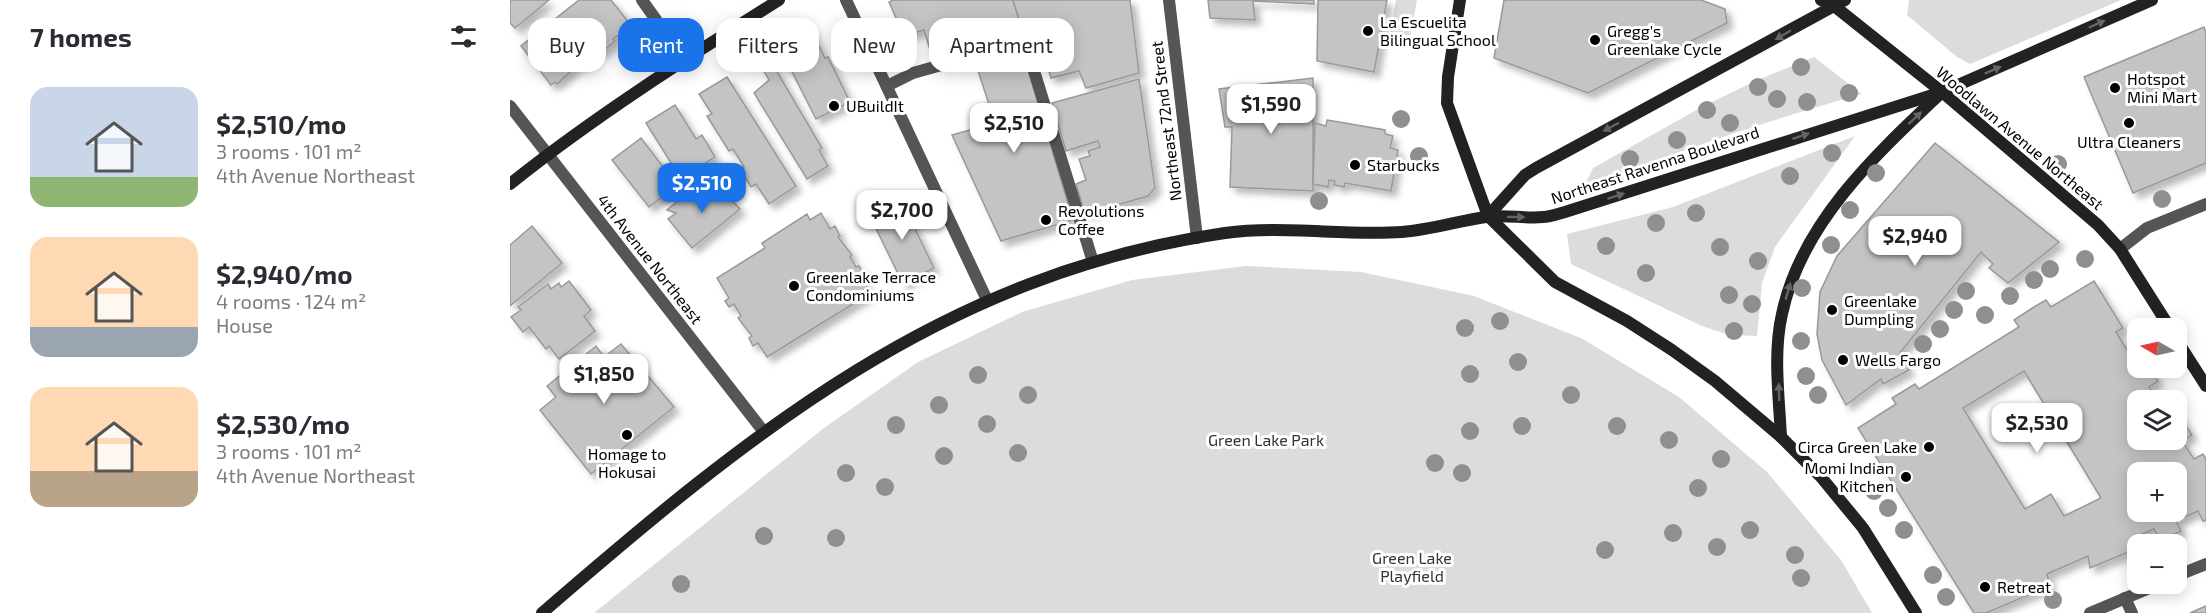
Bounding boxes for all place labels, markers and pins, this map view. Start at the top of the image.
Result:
place label: La Escuelita Bilingual School [1380,12,1496,49]
place label: Gregg's Greenlake Cycle [1607,21,1722,58]
marker: La Escuelita Bilingual School [1361,24,1375,38]
marker: Gregg's Greenlake Cycle [1588,33,1602,47]
place label: Hotspot Mini Mart [2127,69,2197,106]
marker: Hotspot Mini Mart [2108,81,2122,95]
pin: $1,590 [1222,84,1320,135]
place label: UBuildIt [846,96,904,115]
marker: UBuildIt [827,99,841,113]
pin: $2,510 [965,103,1063,154]
marker: Ultra Cleaners [2122,116,2136,130]
place label: Ultra Cleaners [2077,132,2181,151]
place label: Starbucks [1367,155,1440,174]
marker: Starbucks [1348,158,1362,172]
pin: $2,510 [653,163,751,214]
pin: $2,700 [853,190,951,241]
place label: Revolutions Coffee [1058,201,1144,238]
marker: Revolutions Coffee [1039,213,1053,227]
pin: $2,940 [1866,216,1964,267]
place label: Greenlake Terrace Condominiums [806,267,936,304]
marker: Greenlake Terrace Condominiums [787,279,801,293]
place label: Greenlake Dumpling [1844,291,1917,328]
marker: Greenlake Dumpling [1825,303,1839,317]
place label: Wells Fargo [1855,350,1941,369]
marker: Wells Fargo [1836,353,1850,367]
pin: $1,850 [555,354,653,405]
pin: $2,530 [1988,403,2086,454]
marker: Homage to Hokusai [620,428,634,442]
place label: Circa Green Lake [1798,437,1917,456]
marker: Circa Green Lake [1922,440,1936,454]
place label: Homage to Hokusai [588,444,666,481]
place label: Momi Indian Kitchen [1805,458,1894,495]
marker: Momi Indian Kitchen [1899,470,1913,484]
place label: Retreat [1997,577,2051,596]
marker: Retreat [1978,580,1992,594]

